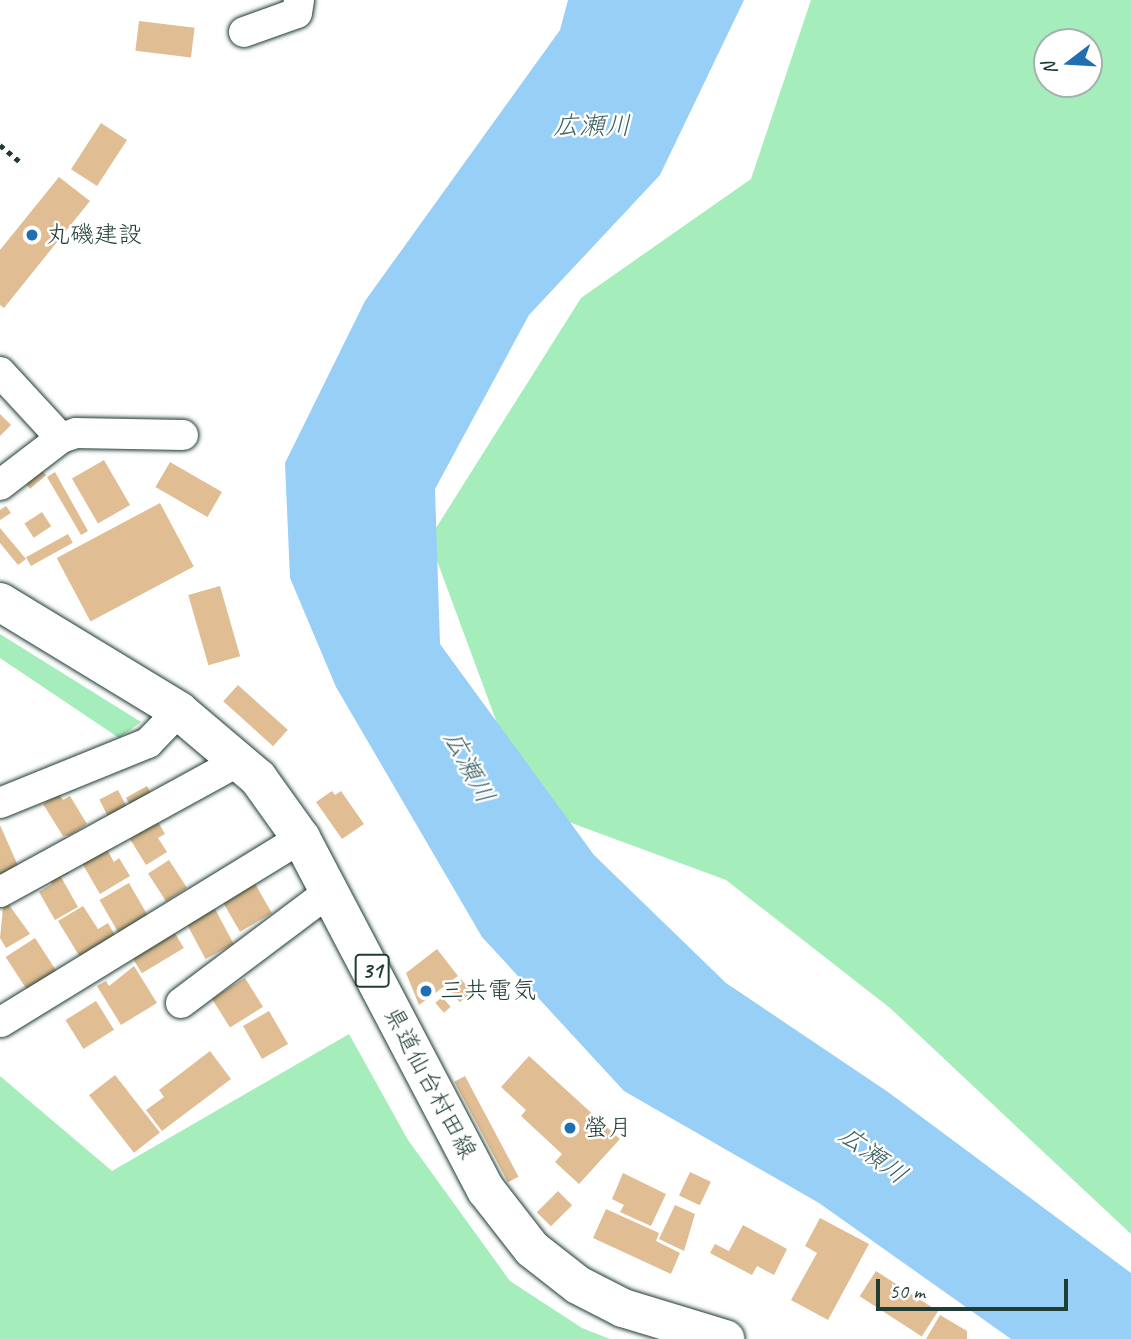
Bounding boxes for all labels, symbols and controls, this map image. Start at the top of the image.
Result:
north arrow [1033,28,1103,98]
text: N [1037,59,1063,78]
water label: 広瀬川 [553,110,631,142]
place label: 丸磯建設 [46,221,142,249]
marker: 丸磯建設 [24,227,40,243]
water label: 広瀬川 [437,725,501,809]
road number: 31 [354,952,390,990]
place label: 三共電気 [440,977,536,1005]
marker: 三共電気 [418,983,434,999]
street label: 県道仙台村田線 [378,1002,482,1164]
place label: 螢月 [584,1114,632,1142]
water label: 広瀬川 [832,1119,914,1191]
marker: 螢月 [562,1120,578,1136]
scale bar [879,1266,1072,1310]
text: 50 m [889,1278,925,1304]

